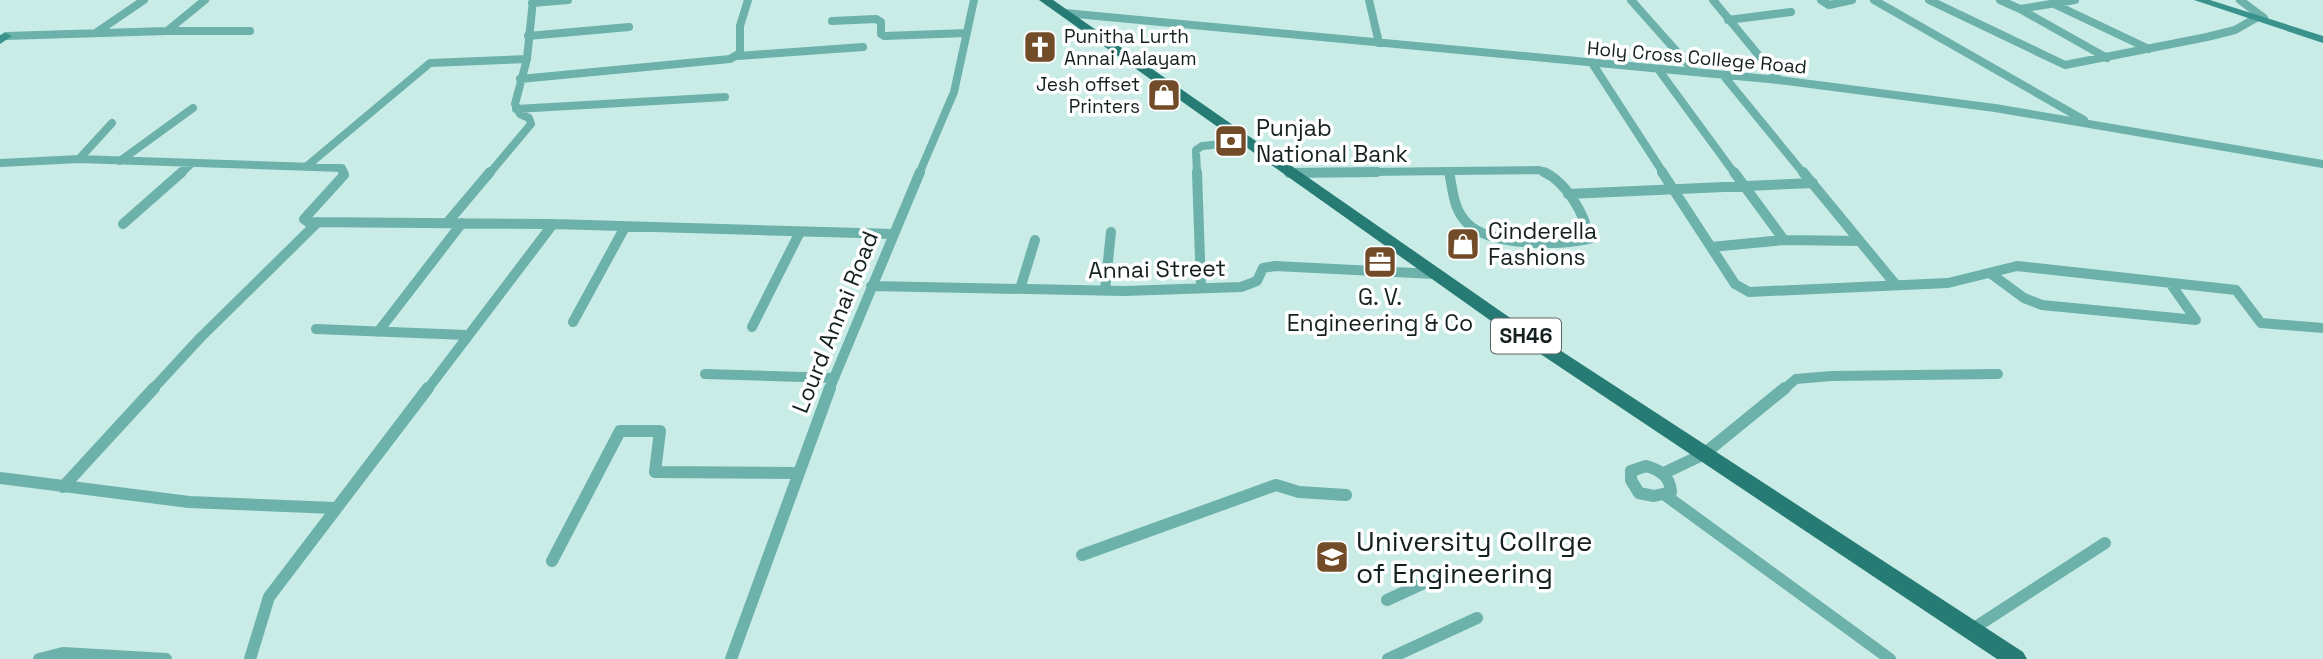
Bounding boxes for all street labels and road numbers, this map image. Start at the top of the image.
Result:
street label: Holy Cross College Road [1586,35,1808,80]
street label: Lourd Annai Road [785,227,885,417]
street label: Annai Street [1088,253,1226,285]
road number: SH46 [1491,318,1561,354]

